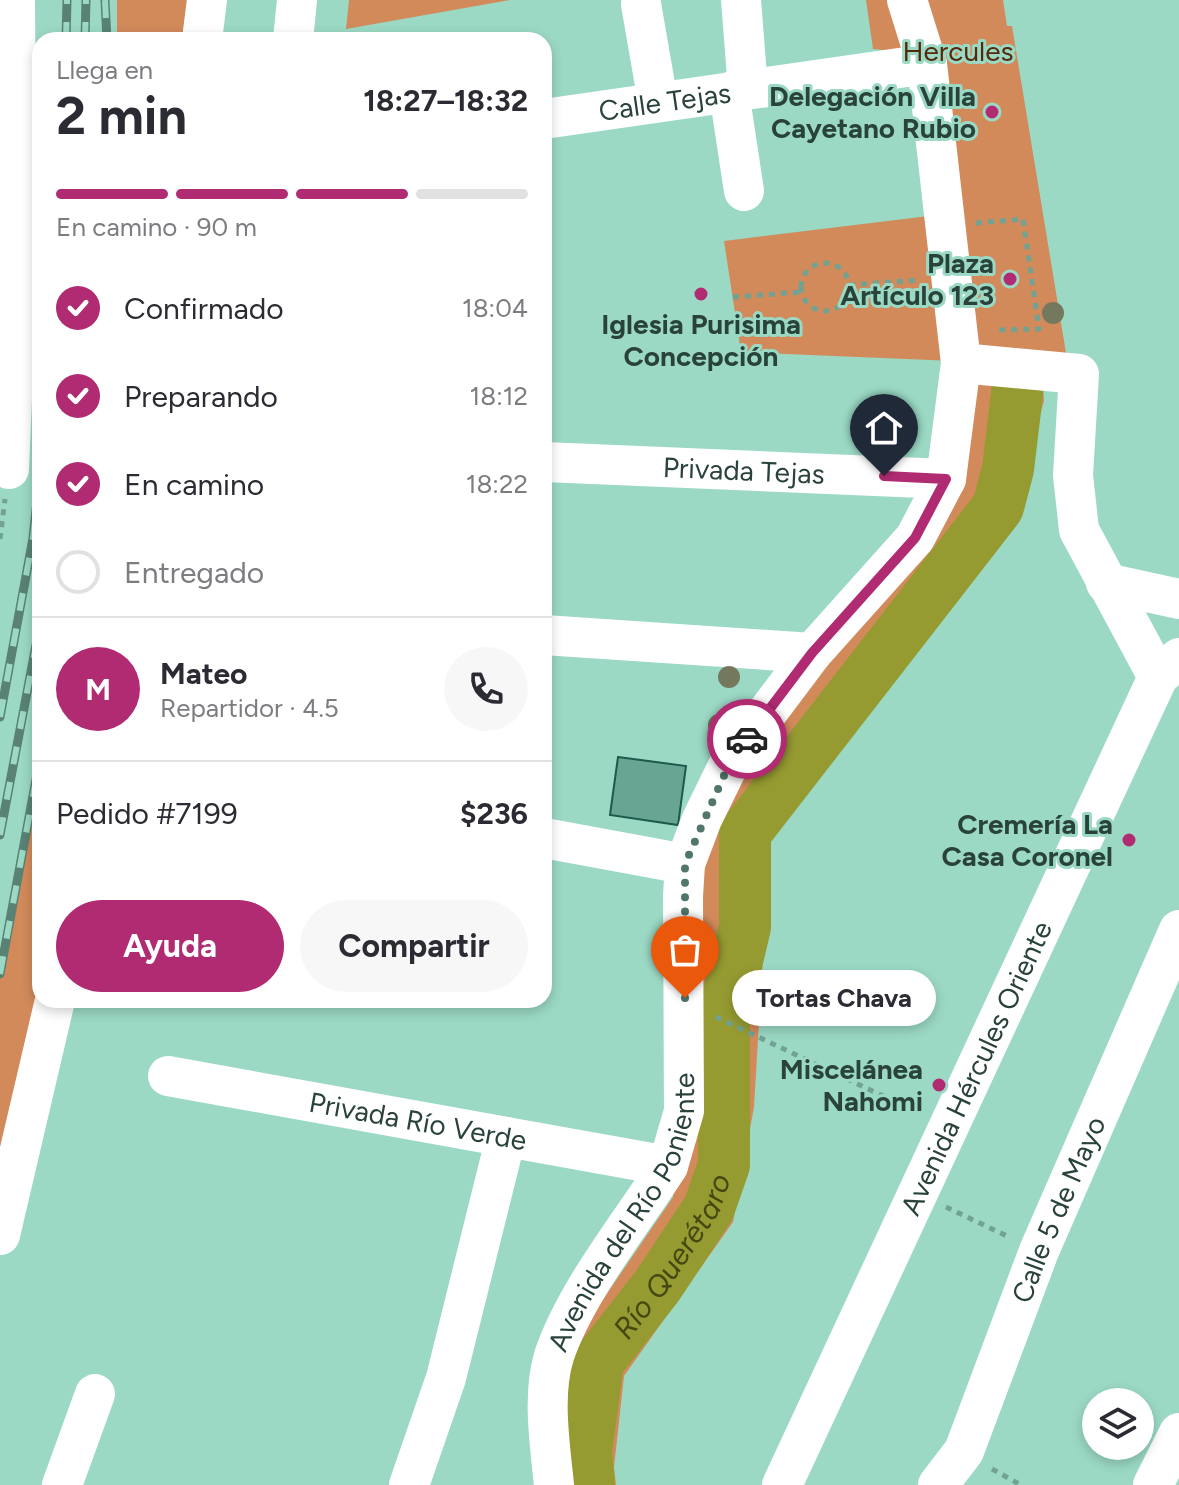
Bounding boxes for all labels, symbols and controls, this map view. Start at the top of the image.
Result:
park label: Hercules [902,34,1014,68]
text: Llega en [56,54,153,86]
street label: Calle Tejas [597,75,733,128]
place label: Delegación Villa Cayetano Rubio [769,79,976,145]
text: 18:27–18:32 [363,82,528,119]
text: 2 min [56,85,187,147]
marker: Delegación Villa Cayetano Rubio [983,103,1001,121]
text: En camino · 90 m [56,211,257,243]
place label: Plaza Artículo 123 [840,246,994,312]
marker: Plaza Artículo 123 [1001,270,1019,288]
marker: Iglesia Purisima Concepción [692,285,710,303]
icon: check [56,286,100,330]
text: Confirmado [124,290,284,327]
text: 18:04 [462,292,528,324]
place label: Iglesia Purisima Concepción [601,307,801,373]
icon: check [56,374,100,418]
text: Preparando [124,378,278,415]
text: 18:12 [469,380,528,412]
pin [850,394,918,476]
icon: home [862,406,906,450]
street label: Privada Tejas [662,450,826,491]
icon: check [56,462,100,506]
text: En camino [124,466,264,503]
text: 18:22 [466,468,528,500]
text: Entregado [124,554,264,591]
button: phone [444,647,528,731]
text: Mateo [160,655,248,692]
text: M [85,671,111,708]
text: Repartidor · 4.5 [160,692,339,724]
courier [707,699,787,779]
icon: car [725,717,769,761]
text: Pedido #7199 [56,795,238,832]
text: $236 [460,795,528,832]
place label: Cremería La Casa Coronel [941,807,1113,873]
marker: Cremería La Casa Coronel [1120,831,1138,849]
button: Ayuda [56,900,284,992]
button: Compartir [300,900,528,992]
pin [651,916,719,998]
street label: Avenida Hércules Oriente [893,916,1059,1220]
icon: bag [663,928,707,972]
callout: Tortas Chava [733,970,937,1026]
text: Tortas Chava [756,982,912,1014]
place label: Miscelánea Nahomi [780,1052,923,1118]
street label: Avenida del Río Poniente [540,1073,701,1356]
marker: Miscelánea Nahomi [930,1076,948,1094]
street label: Privada Río Verde [307,1085,529,1157]
street label: Calle 5 de Mayo [1004,1111,1113,1308]
water label: Río Querétaro [605,1168,738,1346]
map controls [1082,1388,1154,1460]
button: layers [1082,1388,1154,1460]

